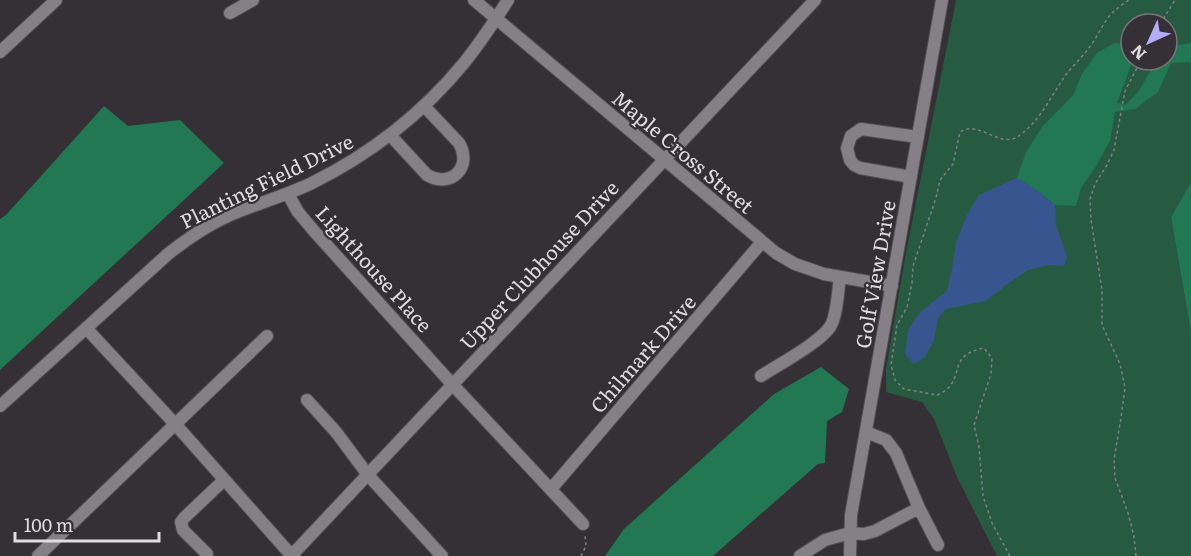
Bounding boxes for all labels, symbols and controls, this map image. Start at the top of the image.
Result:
north arrow [1119,12,1179,72]
text: N [1124,40,1151,67]
street label: Maple Cross Street [607,83,761,219]
street label: Planting Field Drive [174,125,358,235]
street label: Upper Clubhouse Drive [451,173,625,355]
street label: Lighthouse Place [310,198,440,338]
street label: Golf View Drive [846,198,902,350]
street label: Chilmark Drive [582,287,702,419]
scale bar [15,505,159,543]
text: 100 m [24,511,73,538]

